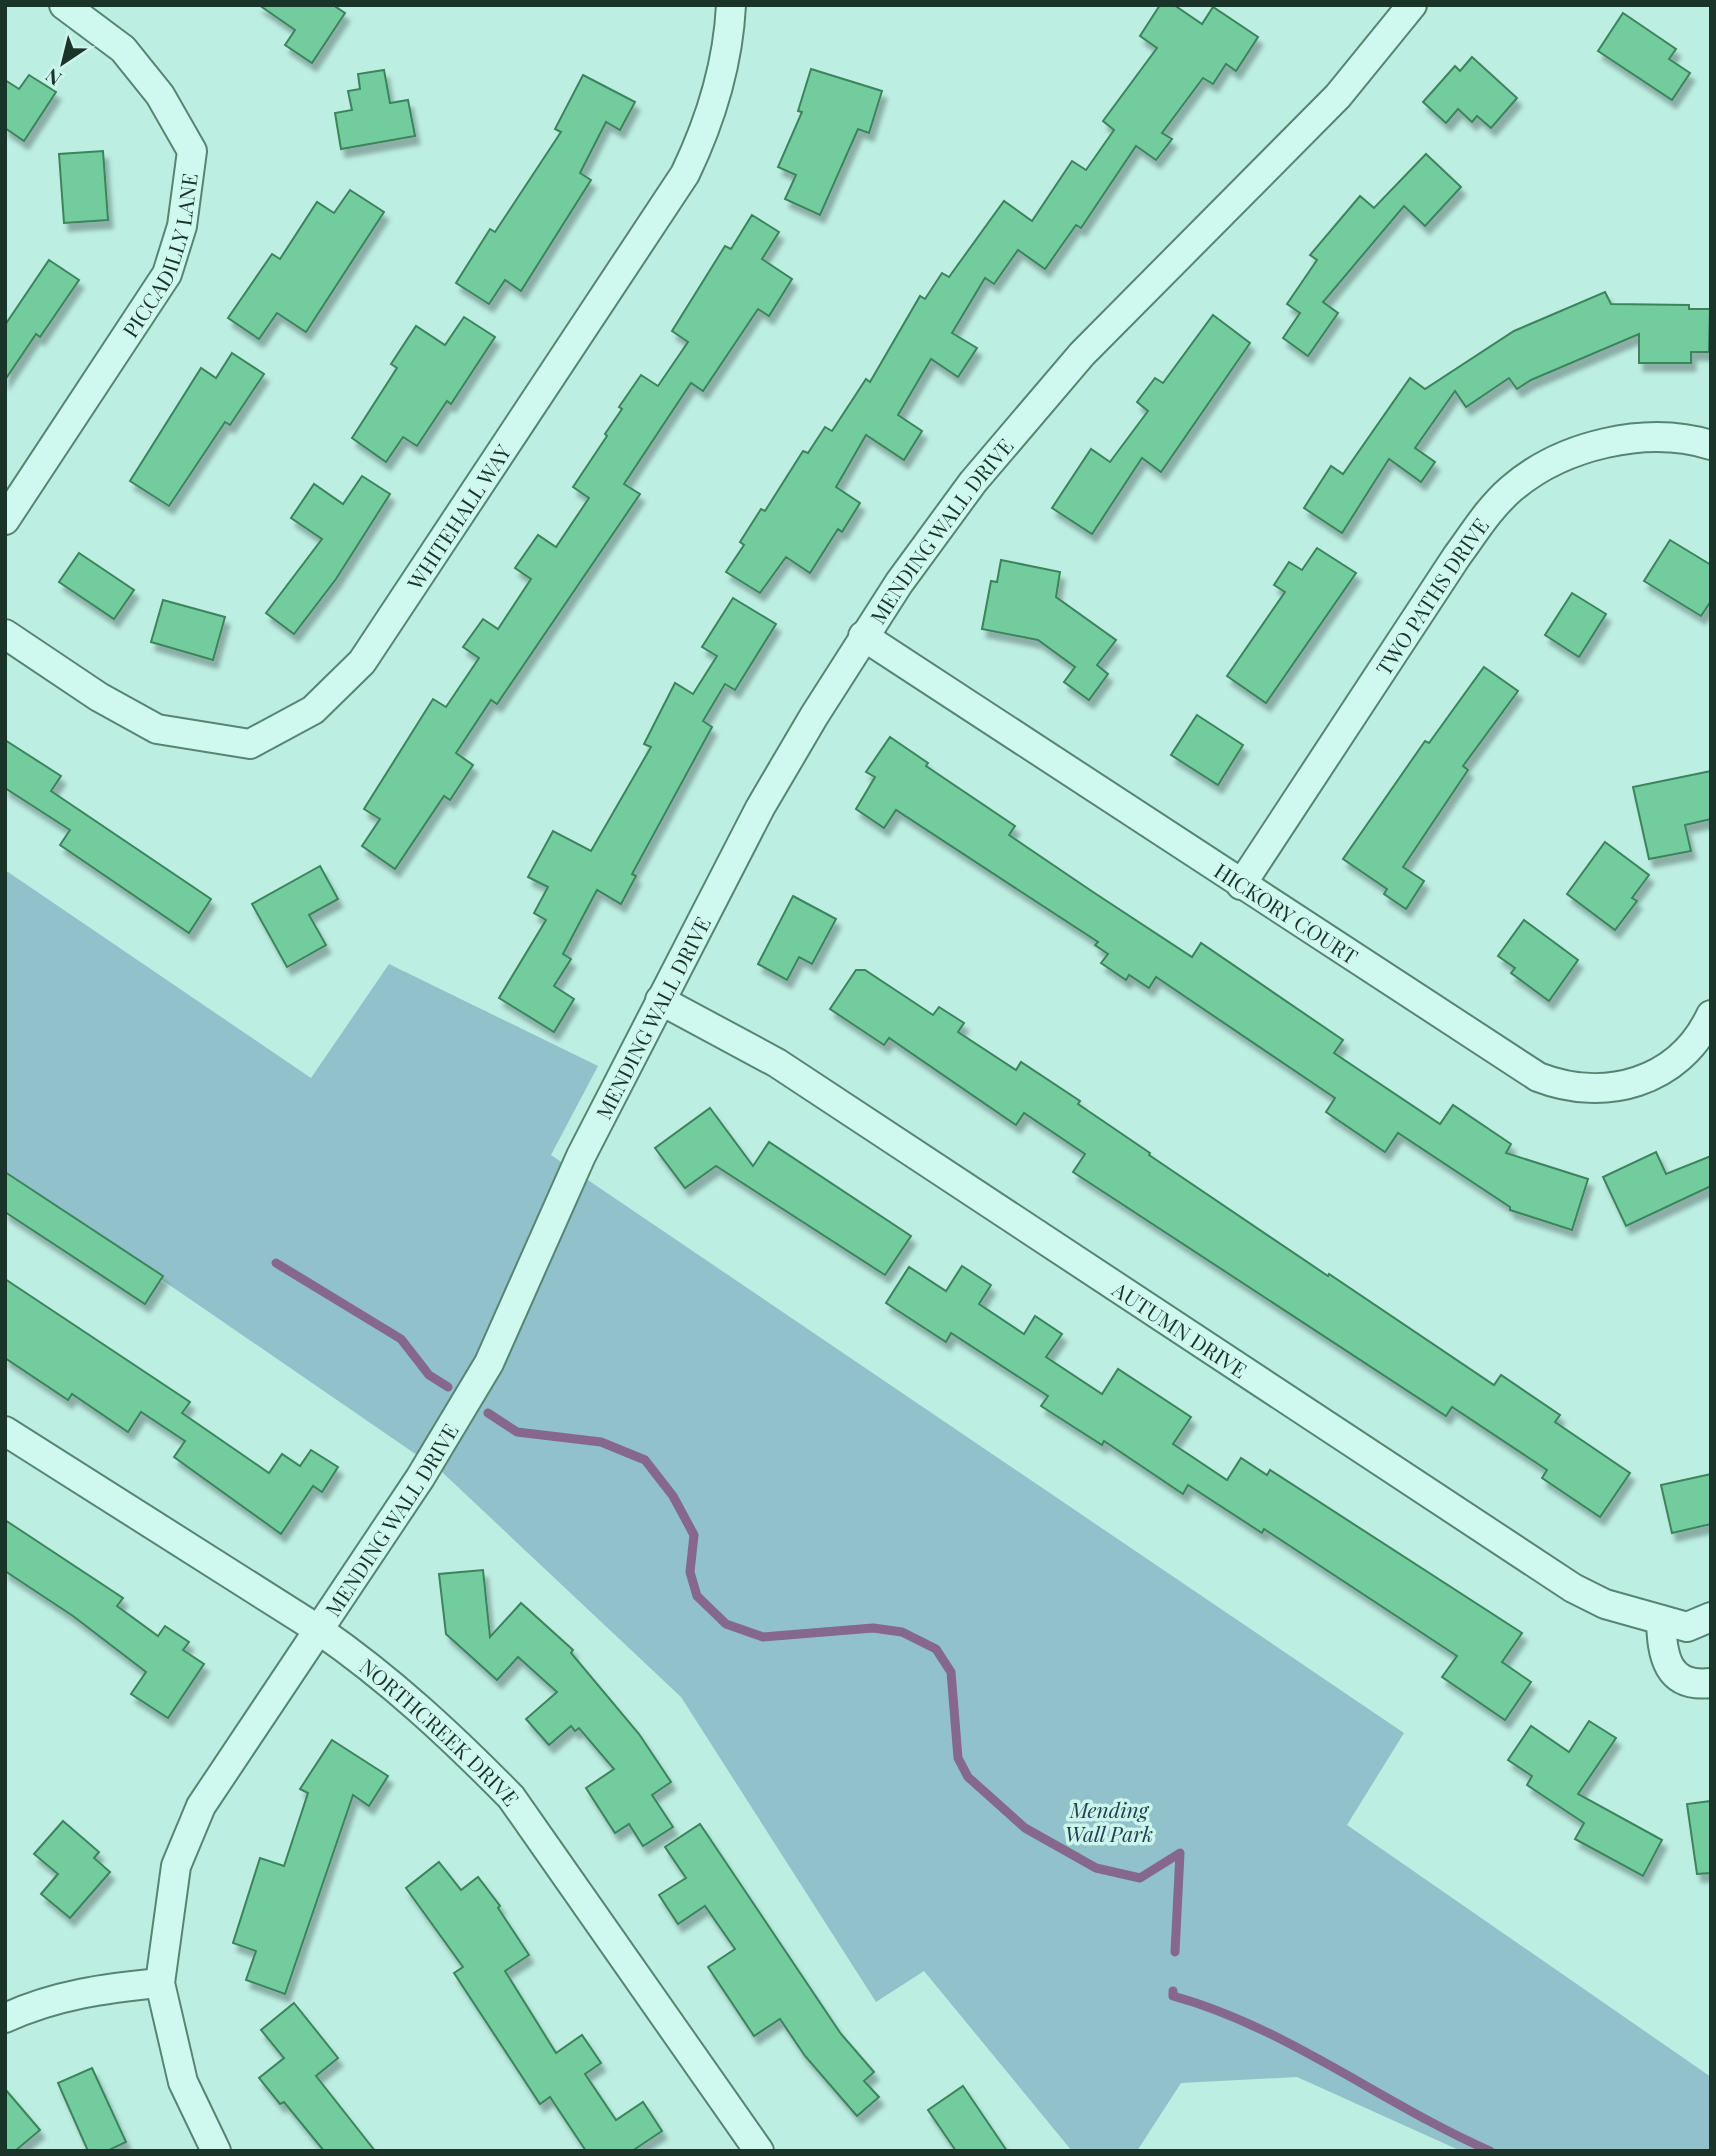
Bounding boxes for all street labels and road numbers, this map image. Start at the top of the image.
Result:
street label: PICCADILLY LANE [115,171,203,342]
street label: MENDING WALL DRIVE [863,432,1019,629]
street label: WHITEHALL WAY [399,438,517,595]
street label: TWO PATHS DRIVE [1369,512,1494,680]
street label: HICKORY COURT [1210,856,1364,970]
street label: MENDING WALL DRIVE [588,911,716,1124]
street label: AUTUMN DRIVE [1107,1274,1253,1383]
street label: MENDING WALL DRIVE [318,1418,464,1621]
street label: NORTHCREEK DRIVE [355,1651,526,1811]

